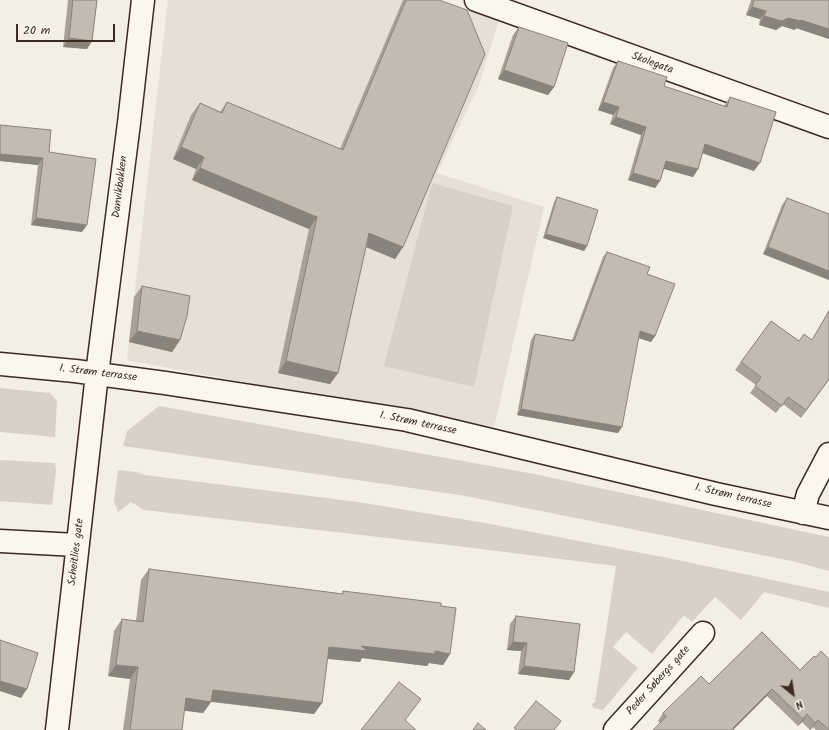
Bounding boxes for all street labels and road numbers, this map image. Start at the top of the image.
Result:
street label: Skolegata [629,50,675,78]
street label: Danvikbakken [111,155,131,219]
street label: 1. Strøm terrasse [58,363,138,385]
street label: 1. Strøm terrasse [378,409,458,439]
street label: 1. Strøm terrasse [693,482,773,512]
street label: Scheitlies gate [66,518,88,586]
street label: Peder Søbergs gate [624,644,694,718]

